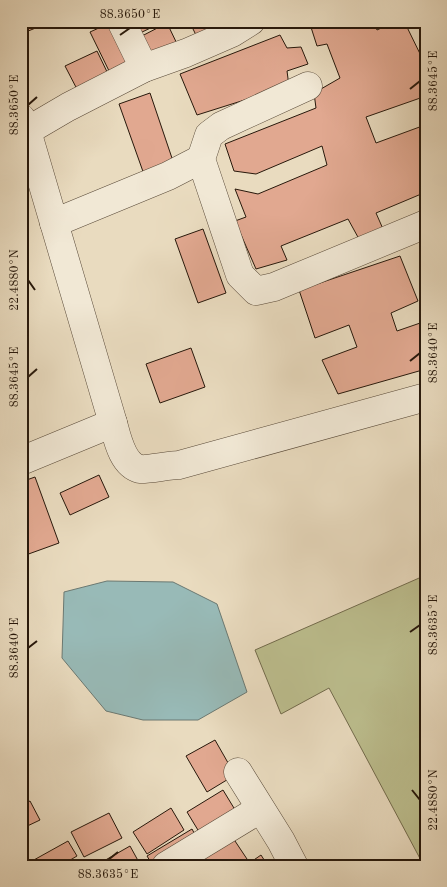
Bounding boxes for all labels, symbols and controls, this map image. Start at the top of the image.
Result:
text: 88.3650°E [100,8,160,21]
text: 88.3645°E [427,51,440,111]
text: 88.3650°E [8,75,21,135]
text: 22.4880°N [9,249,21,311]
text: 88.3640°E [428,323,440,383]
text: 88.3645°E [8,347,21,407]
text: 88.3635°E [427,595,440,655]
text: 88.3640°E [9,618,21,678]
text: 22.4880°N [428,769,440,831]
text: 88.3635°E [78,868,138,881]

